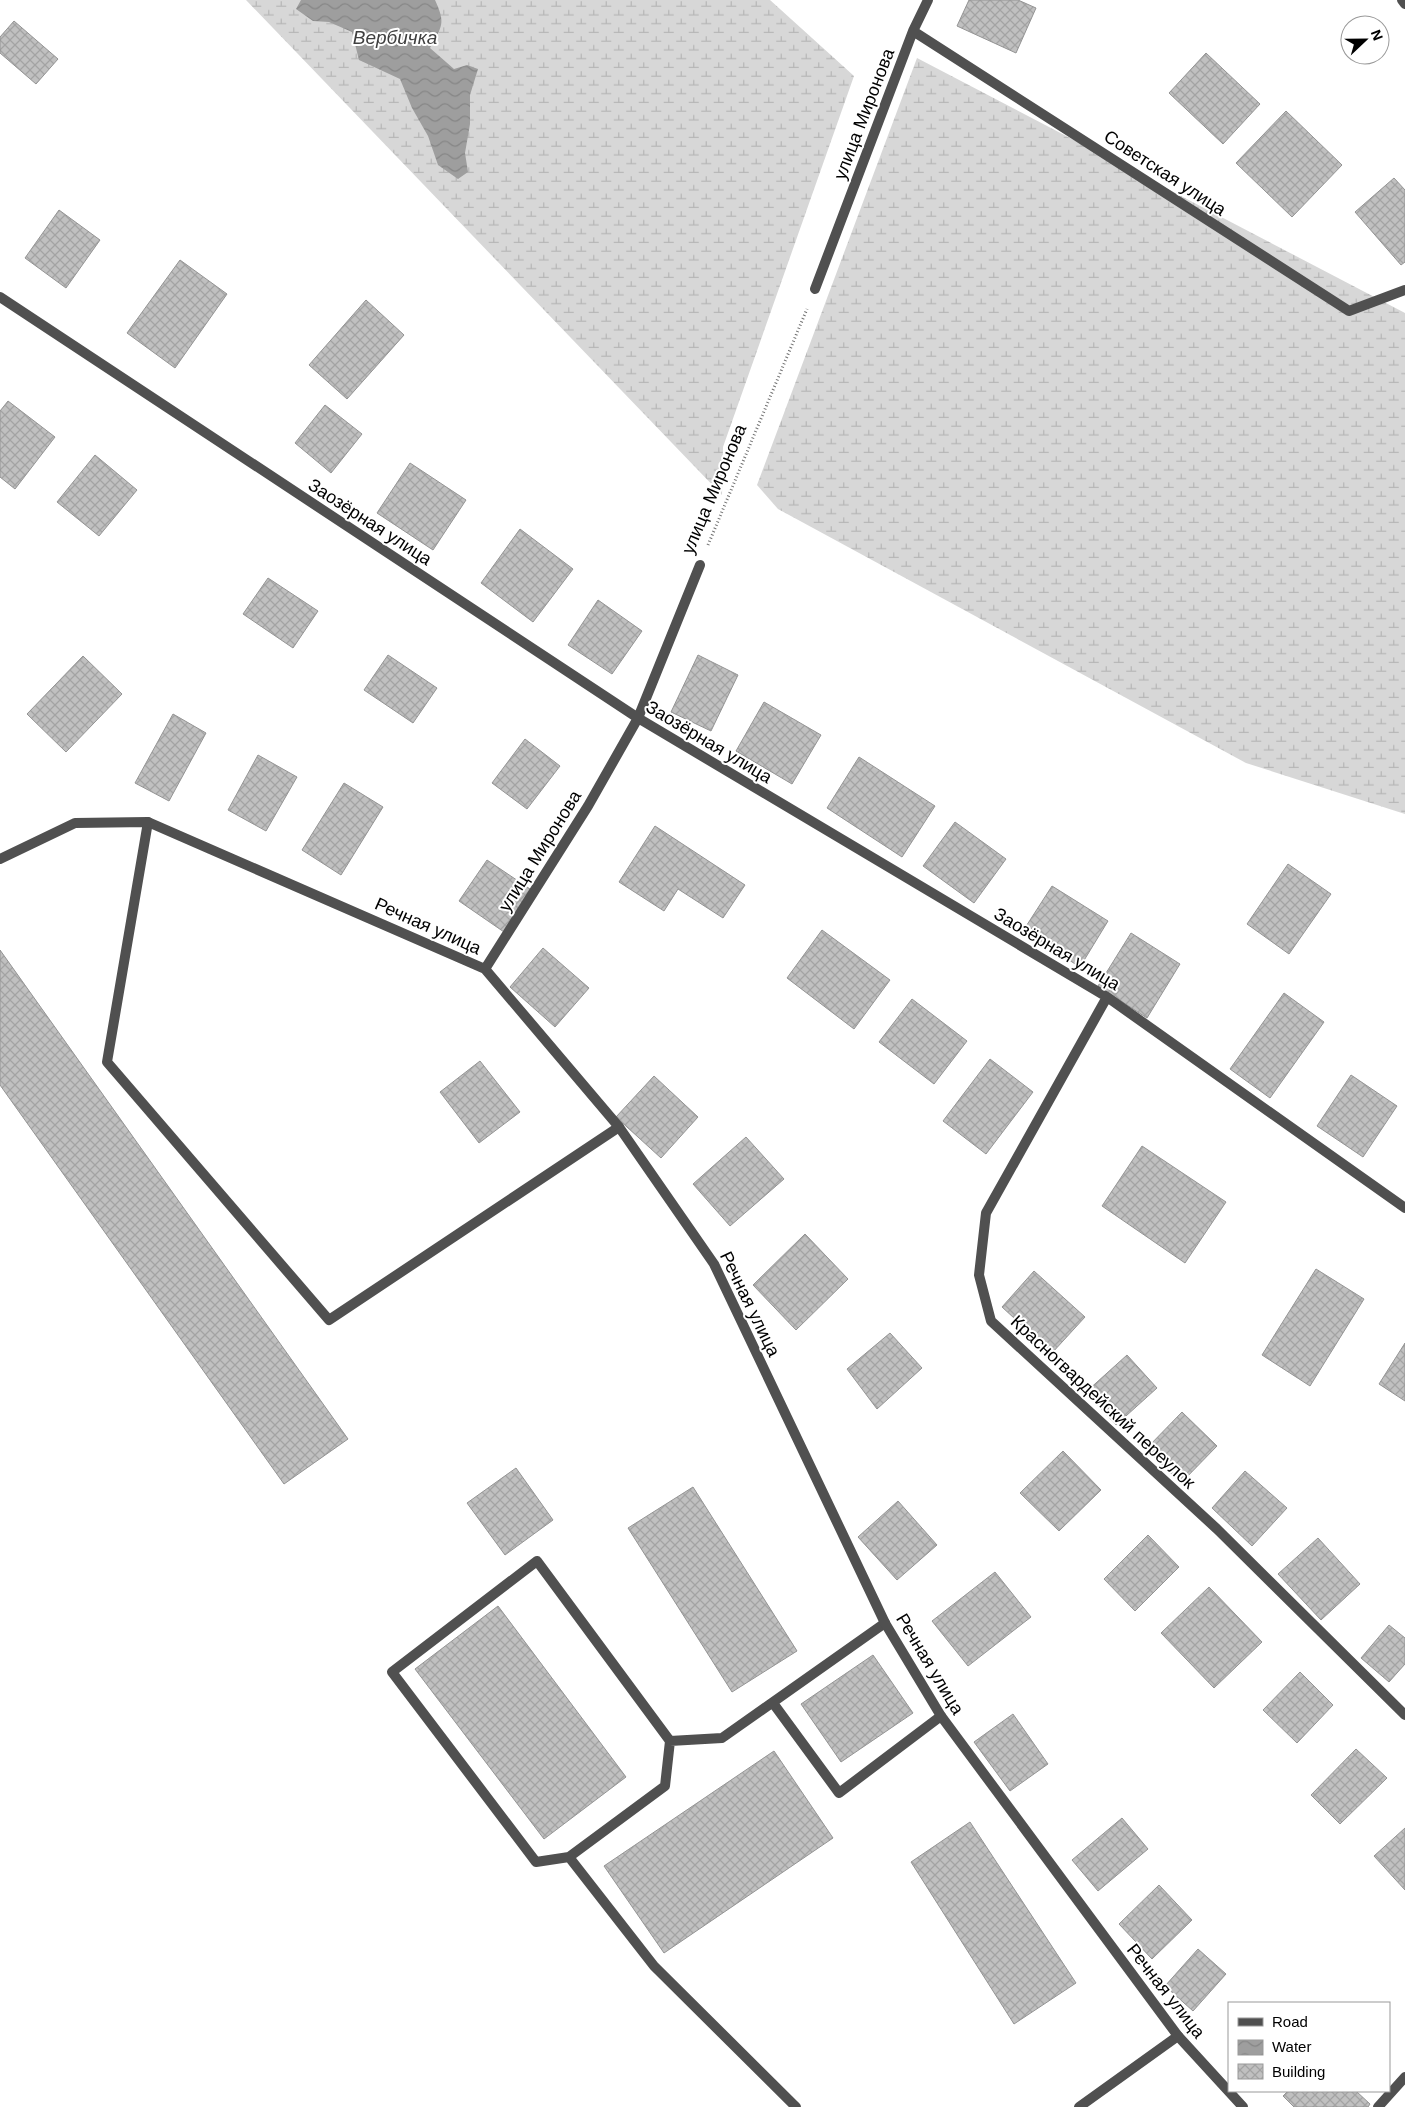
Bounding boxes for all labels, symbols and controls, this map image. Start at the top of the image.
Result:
north arrow [1340,15,1390,65]
water label: Вербичка [353,27,437,48]
text: N [1368,27,1386,43]
street label: улица Миронова [830,45,899,182]
street label: Советская улица [1100,126,1231,220]
street label: улица Миронова [678,420,751,557]
street label: Заозёрная улица [305,475,436,570]
street label: Заозёрная улица [642,697,776,788]
street label: улица Миронова [495,786,586,915]
street label: Речная улица [372,894,485,959]
street label: Заозёрная улица [990,904,1124,995]
street label: Речная улица [716,1248,784,1361]
street label: Красногвардейский переулок [1007,1311,1199,1493]
street label: Речная улица [892,1610,968,1719]
street label: Речная улица [1123,1940,1210,2043]
legend [1228,2002,1390,2092]
text: Road [1272,2013,1308,2030]
text: Water [1272,2038,1311,2055]
text: Building [1272,2063,1325,2080]

